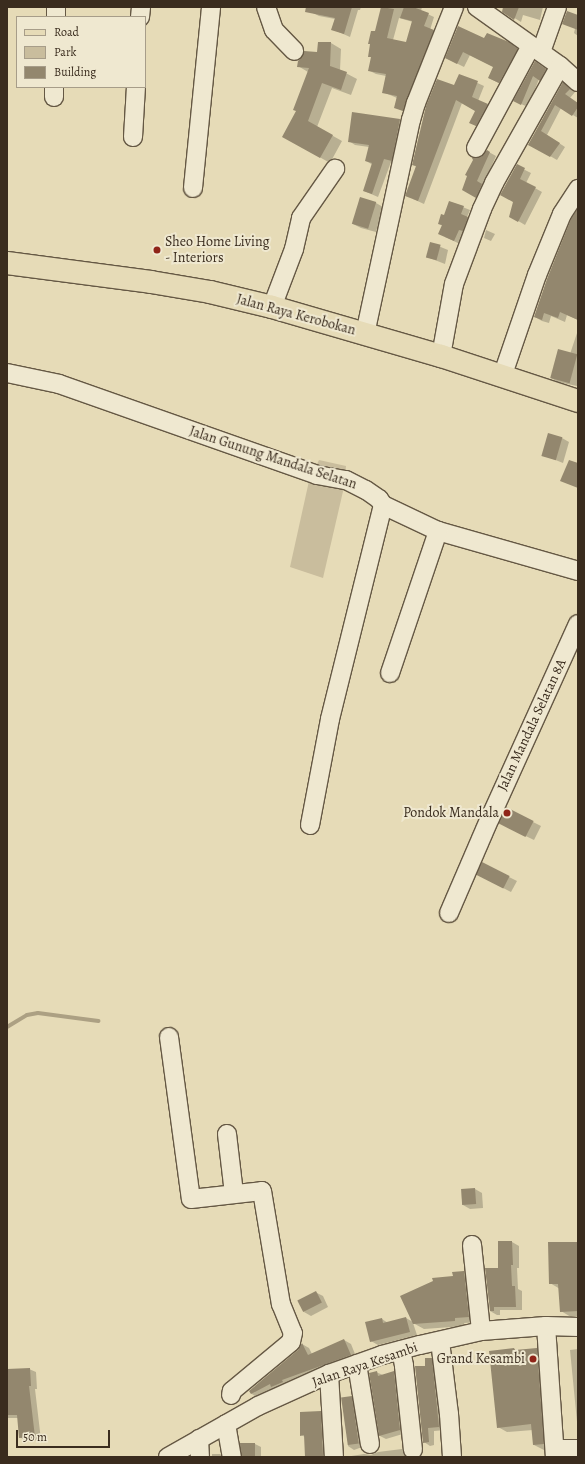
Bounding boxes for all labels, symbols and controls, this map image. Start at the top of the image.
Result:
legend [16,16,146,88]
text: Road [54,24,79,40]
text: Park [54,44,77,60]
text: Building [54,64,96,80]
place label: Sheo Home Living - Interiors [165,234,270,266]
marker: Sheo Home Living - Interiors [152,245,162,255]
street label: Jalan Raya Kerobokan [235,291,357,339]
street label: Jalan Gunung Mandala Selatan [187,423,359,493]
street label: Jalan Mandala Selatan 8A [494,656,570,794]
place label: Pondok Mandala [403,805,499,821]
marker: Pondok Mandala [502,808,512,818]
street label: Jalan Raya Kesambi [310,1339,420,1391]
place label: Grand Kesambi [437,1351,525,1367]
marker: Grand Kesambi [528,1354,538,1364]
scale bar [18,1422,112,1448]
text: 50 m [23,1429,47,1445]

